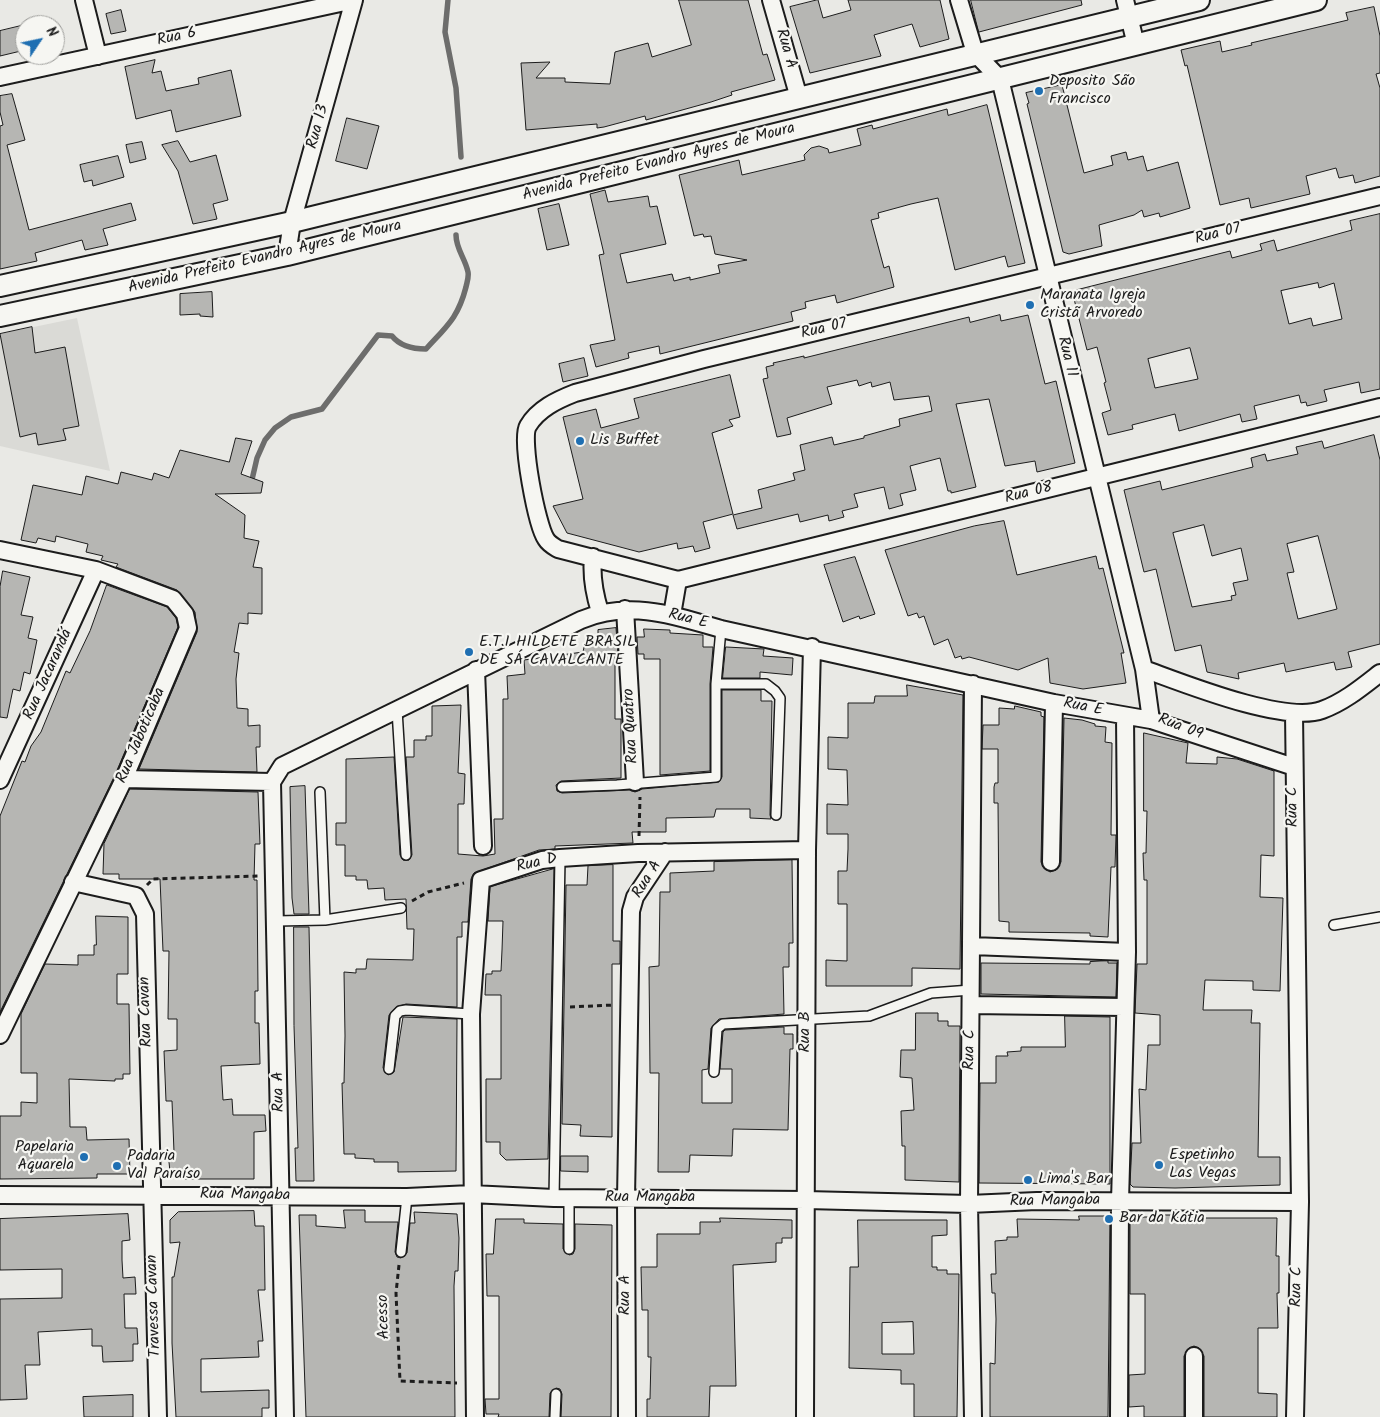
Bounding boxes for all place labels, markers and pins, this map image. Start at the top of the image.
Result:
place label: Deposito São Francisco [1049,72,1135,110]
marker: Deposito São Francisco [1033,85,1045,97]
place label: Maranata Igreja Cristã Arvoredo [1040,286,1146,324]
marker: Maranata Igreja Cristã Arvoredo [1024,299,1036,311]
place label: Lis Buffet [590,431,659,451]
marker: Lis Buffet [574,435,586,447]
place label: E.T.I HILDETE BRASIL DE SÁ CAVALCANTE [479,633,636,671]
marker: E.T.I HILDETE BRASIL DE SÁ CAVALCANTE [463,646,475,658]
place label: Papelaria Aquarela [15,1138,74,1176]
place label: Espetinho Las Vegas [1169,1146,1236,1184]
place label: Padaria Val Paraíso [127,1147,200,1185]
marker: Papelaria Aquarela [78,1151,90,1163]
marker: Espetinho Las Vegas [1153,1159,1165,1171]
marker: Padaria Val Paraíso [111,1160,123,1172]
place label: Lima's Bar [1038,1170,1109,1190]
marker: Lima's Bar [1022,1174,1034,1186]
place label: Bar da Kátia [1119,1209,1205,1229]
marker: Bar da Kátia [1103,1213,1115,1225]

